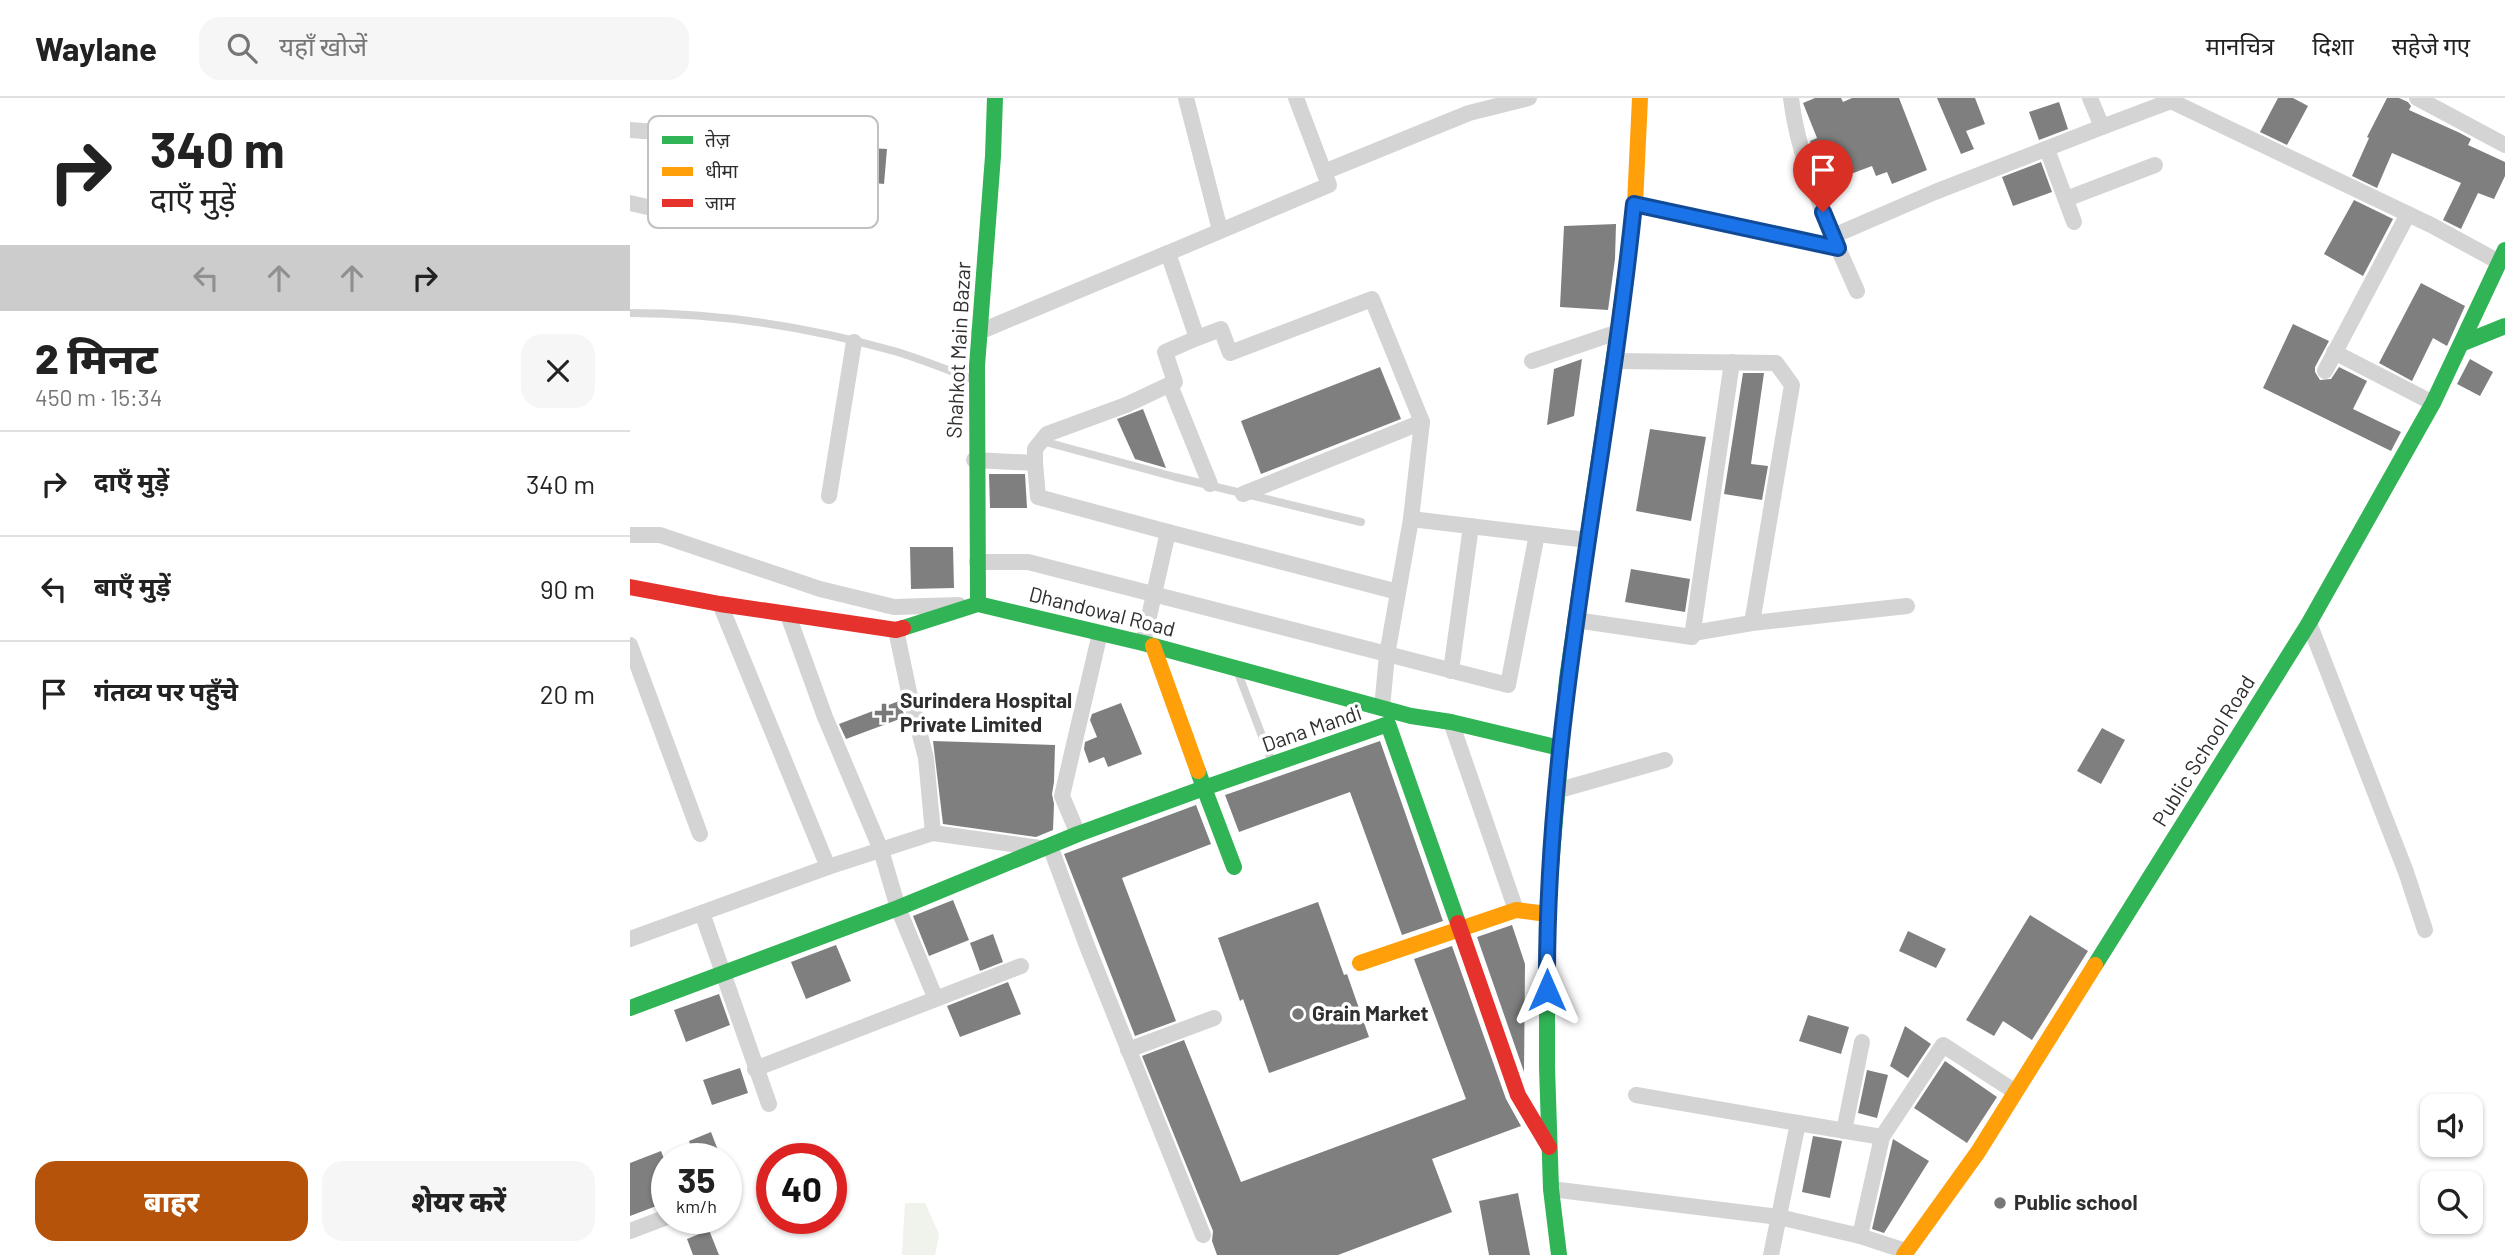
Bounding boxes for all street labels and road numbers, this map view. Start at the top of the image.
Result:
street label: Shahkot Main Bazar [940,261,975,439]
street label: Dhandowal Road [1027,580,1178,641]
street label: Public School Road [2146,670,2259,830]
street label: Dana Mandi [1258,699,1365,756]

